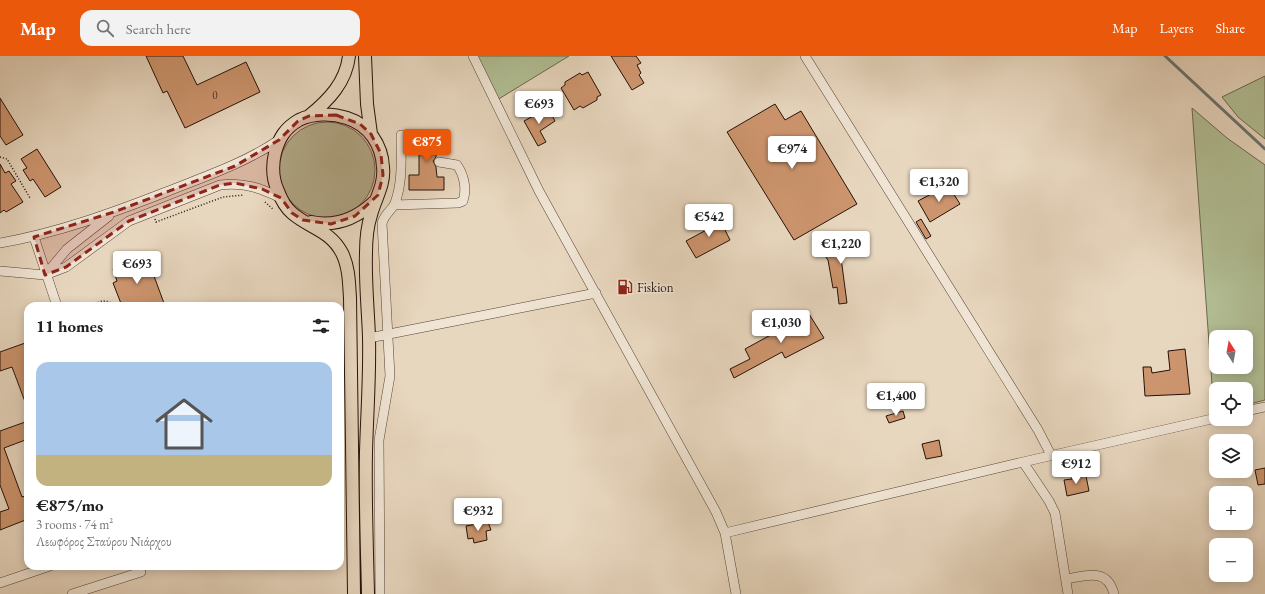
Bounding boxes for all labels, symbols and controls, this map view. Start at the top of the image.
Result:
search box [80,10,360,46]
text: Map [20,16,56,41]
icon: search [94,17,116,39]
text: Search here [126,19,191,38]
text: Map [1112,19,1137,37]
text: Layers [1159,19,1194,37]
text: Share [1216,19,1245,37]
house number: 0 [212,88,218,102]
pin: €693 [515,91,563,125]
text: €693 [524,95,554,112]
pin: €875 [403,129,451,163]
text: €875 [412,133,442,150]
pin: €974 [768,136,816,170]
text: €974 [777,140,807,157]
pin: €1,320 [906,169,972,203]
text: €1,320 [919,173,959,190]
pin: €542 [685,204,733,238]
text: €542 [694,208,724,225]
pin: €1,220 [808,231,874,265]
text: €1,220 [821,235,861,252]
pin: €693 [113,251,161,285]
text: €693 [122,255,152,272]
fuel station icon: Fiskion [616,278,634,296]
place label: Fiskion [637,279,674,296]
pin: €1,030 [748,310,814,344]
text: €1,030 [761,314,801,331]
text: 11 homes [36,315,103,337]
icon: filters [310,315,332,337]
north arrow [1209,330,1253,374]
map controls [1209,330,1253,582]
button: locate [1209,382,1253,426]
pin: €1,400 [863,383,929,417]
text: €1,400 [876,387,916,404]
icon: home [148,388,220,460]
button: layers [1209,434,1253,478]
pin: €912 [1052,451,1100,485]
text: €912 [1061,455,1091,472]
button: + [1209,486,1253,530]
text: €875/mo [36,494,104,516]
pin: €932 [454,498,502,532]
text: €932 [463,502,493,519]
text: 3 rooms · 74 m² [36,516,113,533]
text: Λεωφόρος Σταύρου Νιάρχου [36,533,172,550]
button: − [1209,538,1253,582]

